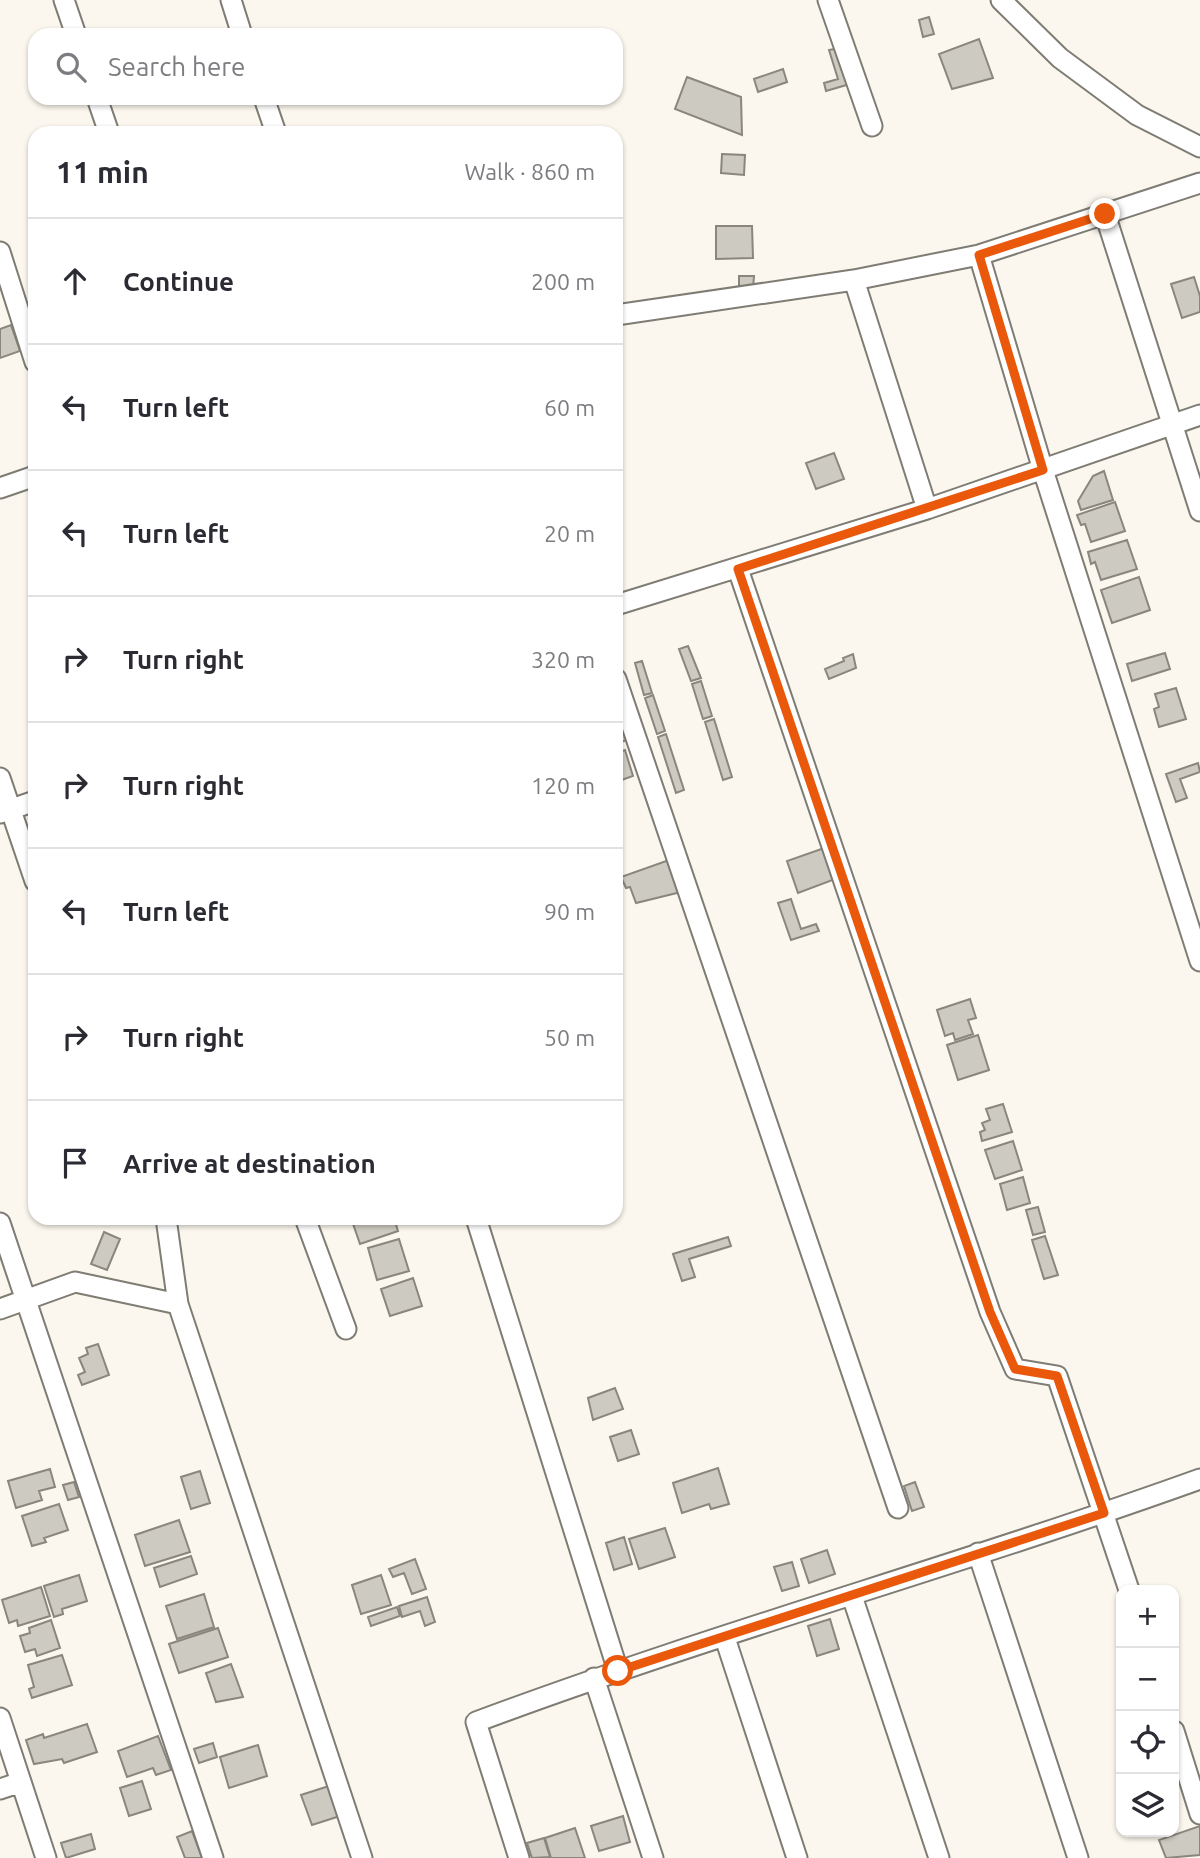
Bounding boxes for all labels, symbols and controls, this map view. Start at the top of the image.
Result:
search box [28,28,623,105]
icon: search [52,48,90,86]
text: Search here [108,52,245,81]
text: 11 min [56,155,149,189]
text: Walk · 860 m [464,159,595,184]
route end [1089,198,1120,229]
icon: ahead [56,262,94,300]
text: Continue [123,267,234,296]
text: 200 m [531,269,595,294]
icon: left [56,388,94,426]
text: Turn left [123,393,229,422]
text: 60 m [544,395,595,420]
icon: left [56,514,94,552]
text: Turn left [123,519,229,548]
text: 20 m [544,521,595,546]
icon: right [56,640,94,678]
text: Turn right [123,645,244,674]
text: 320 m [531,647,595,672]
icon: right [56,766,94,804]
text: Turn right [123,771,244,800]
text: 120 m [531,773,595,798]
icon: left [56,892,94,930]
text: Turn left [123,897,229,926]
text: 90 m [544,899,595,924]
icon: right [56,1018,94,1056]
text: Turn right [123,1023,244,1052]
text: 50 m [544,1025,595,1050]
icon: arrive [56,1144,94,1182]
text: Arrive at destination [123,1149,376,1178]
map controls [1116,1585,1179,1837]
button: + [1116,1585,1179,1648]
button: − [1116,1648,1179,1711]
route start [602,1655,633,1686]
button: locate [1116,1711,1179,1774]
button: layers [1116,1774,1179,1837]

